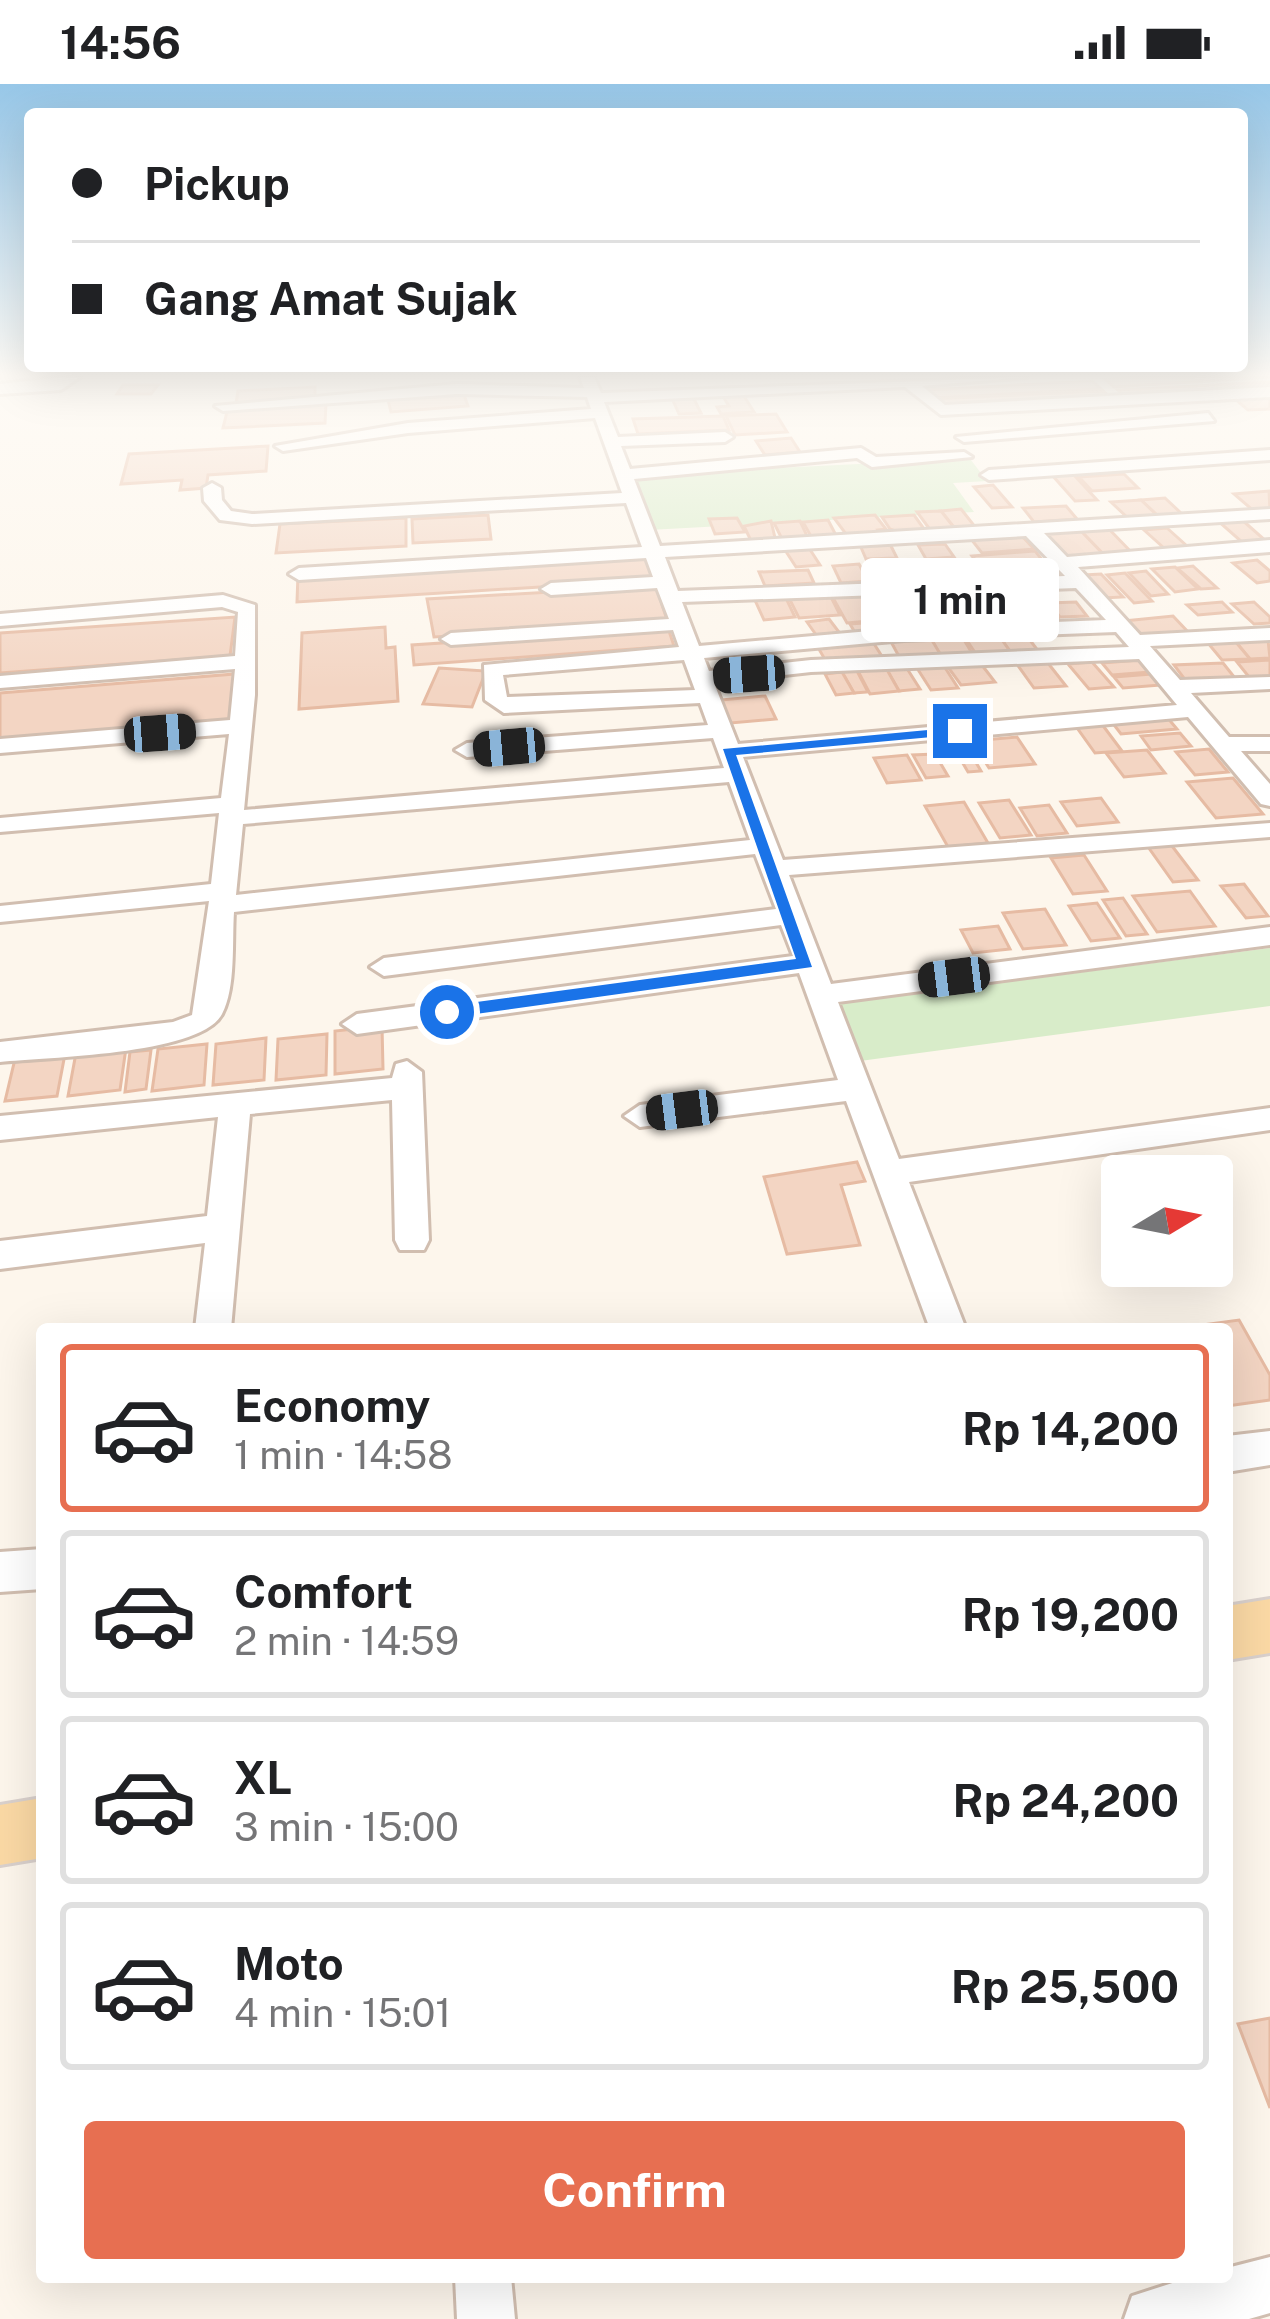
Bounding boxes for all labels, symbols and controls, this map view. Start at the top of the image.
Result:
text: 14:56 [60,16,181,69]
text: Pickup [144,157,290,210]
text: Gang Amat Sujak [144,272,518,325]
callout: 1 min [861,557,1059,641]
text: 1 min [913,577,1007,623]
car [712,654,786,694]
route end [933,704,987,758]
car [123,713,197,753]
car [472,726,546,768]
car [916,955,992,999]
route start [420,985,474,1039]
car [644,1088,720,1132]
north arrow [1101,1155,1233,1287]
map controls [1101,1155,1233,1287]
icon: car [90,1374,198,1482]
text: Economy [234,1379,430,1432]
text: Rp 14,200 [962,1402,1179,1455]
text: 1 min · 14:58 [234,1432,453,1478]
icon: car [90,1560,198,1668]
text: Comfort [234,1565,413,1618]
text: Rp 19,200 [962,1588,1179,1641]
text: 2 min · 14:59 [234,1618,459,1664]
icon: car [90,1746,198,1854]
text: XL [234,1751,292,1804]
text: Rp 24,200 [953,1774,1179,1827]
text: 3 min · 15:00 [234,1804,459,1850]
icon: car [90,1932,198,2040]
text: Moto [234,1937,344,1990]
text: Rp 25,500 [951,1960,1179,2013]
text: 4 min · 15:01 [234,1990,451,2036]
button: Confirm [84,2121,1185,2259]

